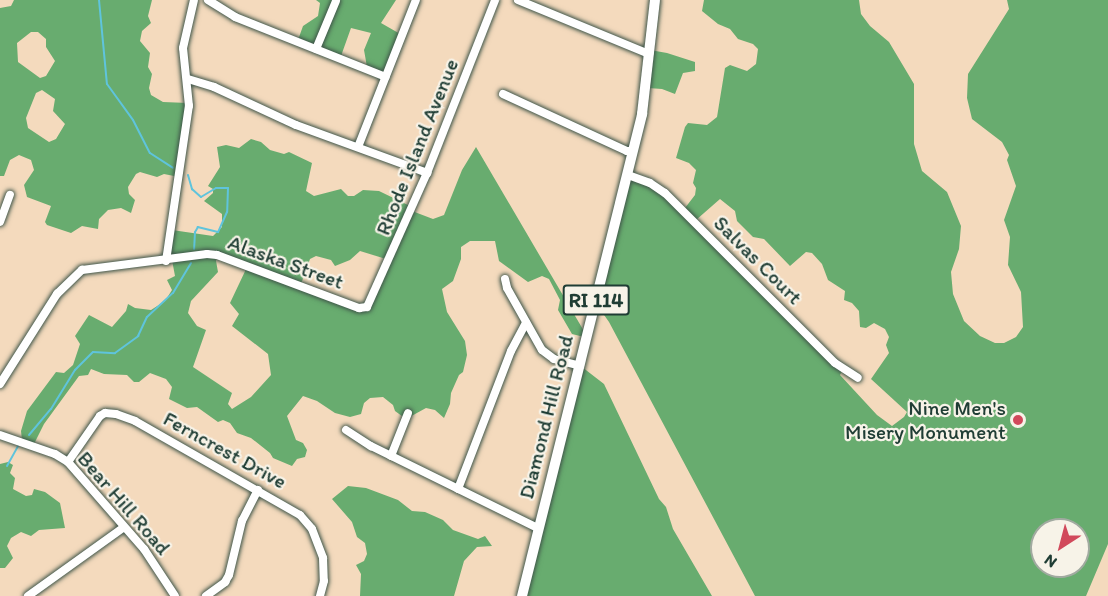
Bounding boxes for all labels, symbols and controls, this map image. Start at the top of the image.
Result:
street label: Rhode Island Avenue [370,55,464,239]
street label: Salvas Court [708,210,808,310]
street label: Alaska Street [225,229,347,295]
road number: RI 114 [562,283,630,317]
street label: Diamond Hill Road [514,333,578,501]
place label: Nine Men's Misery Monument [845,395,1006,445]
street label: Ferncrest Drive [159,406,291,494]
marker: Nine Men's Misery Monument [1011,413,1025,427]
street label: Bear Hill Road [72,446,176,560]
north arrow [1030,518,1090,578]
text: N [1040,550,1060,572]

